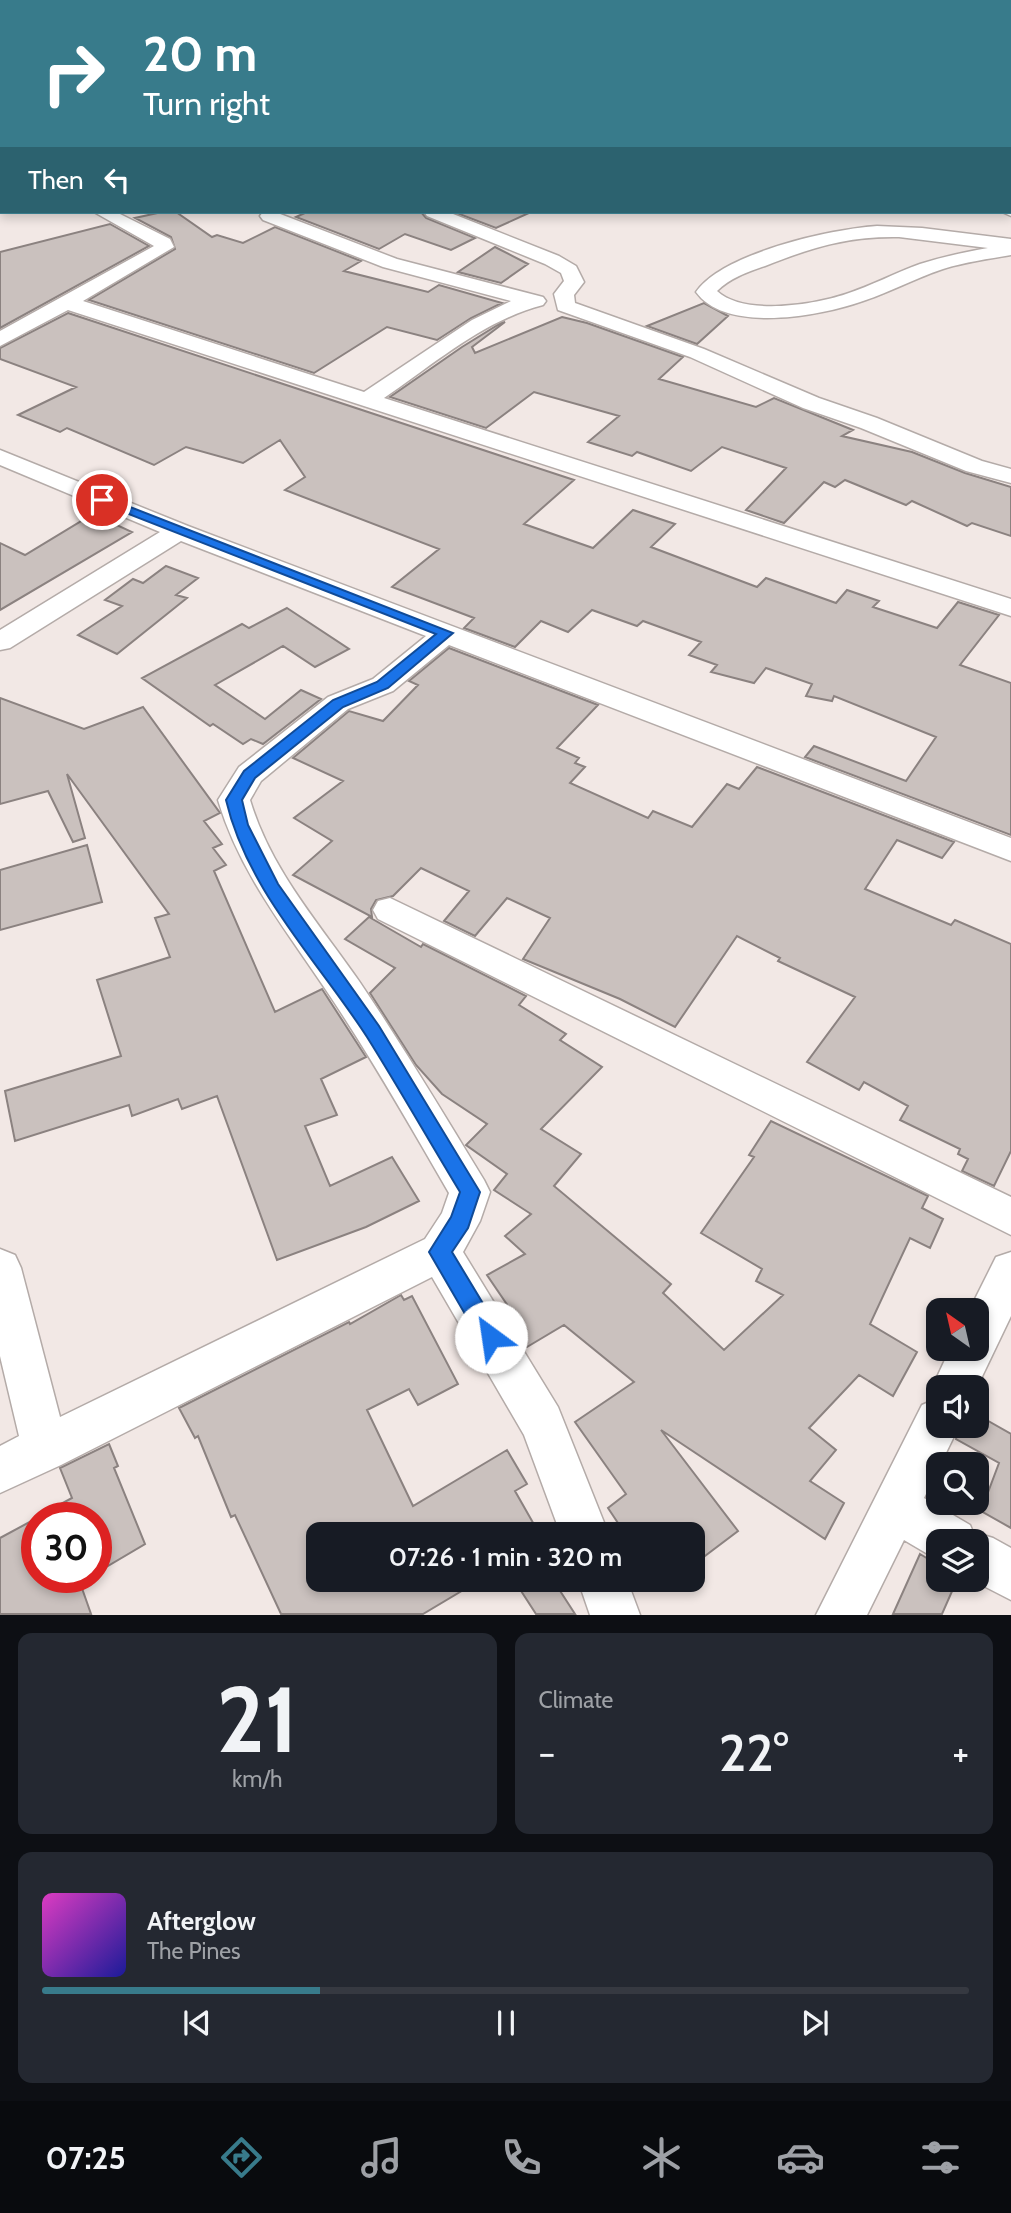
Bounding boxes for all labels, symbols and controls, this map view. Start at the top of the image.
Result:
text: 20 m [143,24,257,83]
icon: right [28,28,119,119]
text: Turn right [143,84,270,123]
icon: left [98,161,136,199]
text: Then [28,164,84,196]
pin [72,470,132,530]
icon: arrive [83,481,121,519]
north arrow [926,1298,989,1362]
map controls [926,1298,989,1592]
position arrow [454,1300,528,1374]
button: sound [926,1375,989,1438]
button: search [926,1452,989,1515]
speed limit sign: 30 [21,1502,112,1593]
button: layers [926,1529,989,1592]
text: 07:26 · 1 min · 320 m [389,1541,622,1573]
text: 21 [216,1664,298,1775]
text: Climate [539,1686,613,1714]
text: 22° [719,1721,789,1784]
text: − [539,1729,555,1776]
text: + [952,1729,969,1776]
text: km/h [232,1765,282,1793]
text: Afterglow [147,1905,256,1937]
text: The Pines [147,1937,241,1965]
icon: previous [178,2004,216,2042]
icon: pause [487,2004,525,2042]
icon: next [796,2004,834,2042]
icon: directions [217,2133,266,2182]
icon: music [357,2133,406,2182]
icon: phone [497,2133,546,2182]
icon: climate [637,2133,686,2182]
icon: car [776,2133,825,2182]
icon: filters [916,2133,965,2182]
text: 07:25 [45,2138,126,2177]

